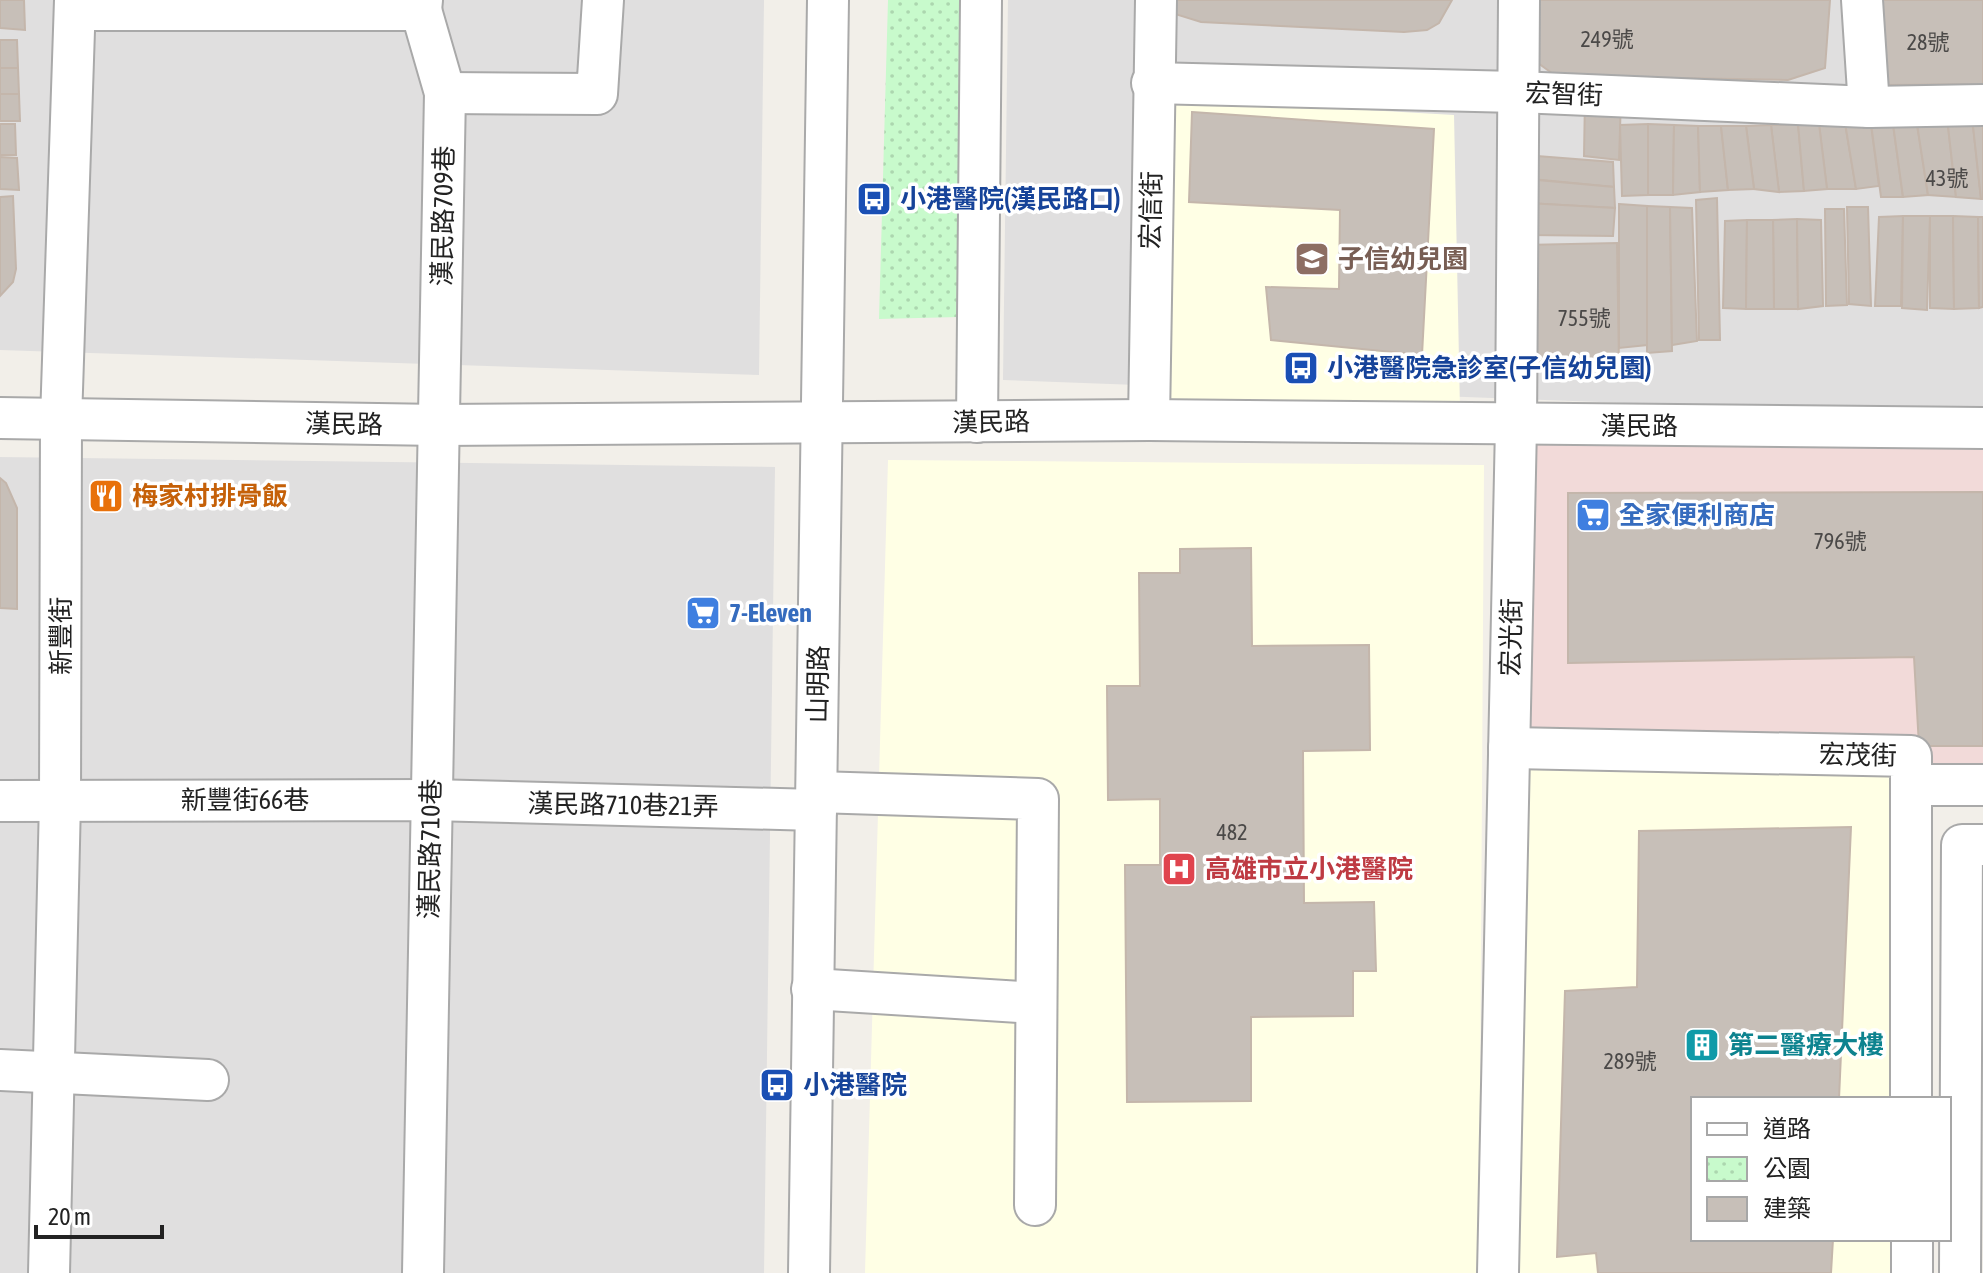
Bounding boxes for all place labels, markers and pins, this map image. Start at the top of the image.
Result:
bus stop icon: 小港醫院(漢民路口) [855,180,893,218]
place label: 小港醫院(漢民路口) [900,184,1120,214]
school or university icon: 子信幼兒園 [1293,240,1331,278]
place label: 子信幼兒園 [1338,244,1468,274]
bus stop icon: 小港醫院急診室(子信幼兒園) [1282,349,1320,387]
place label: 小港醫院急診室(子信幼兒園) [1327,353,1651,383]
restaurant icon: 梅家村排骨飯 [87,477,125,515]
place label: 梅家村排骨飯 [132,481,288,511]
supermarket icon: 全家便利商店 [1574,496,1612,534]
place label: 全家便利商店 [1619,500,1775,530]
supermarket icon: 7-Eleven [684,594,722,632]
place label: 7-Eleven [729,598,812,628]
hospital icon: 高雄市立小港醫院 [1160,850,1198,888]
place label: 高雄市立小港醫院 [1205,854,1413,884]
building icon: 第二醫療大樓 [1683,1026,1721,1064]
place label: 第二醫療大樓 [1728,1030,1884,1060]
bus stop icon: 小港醫院 [758,1066,796,1104]
place label: 小港醫院 [803,1070,907,1100]

